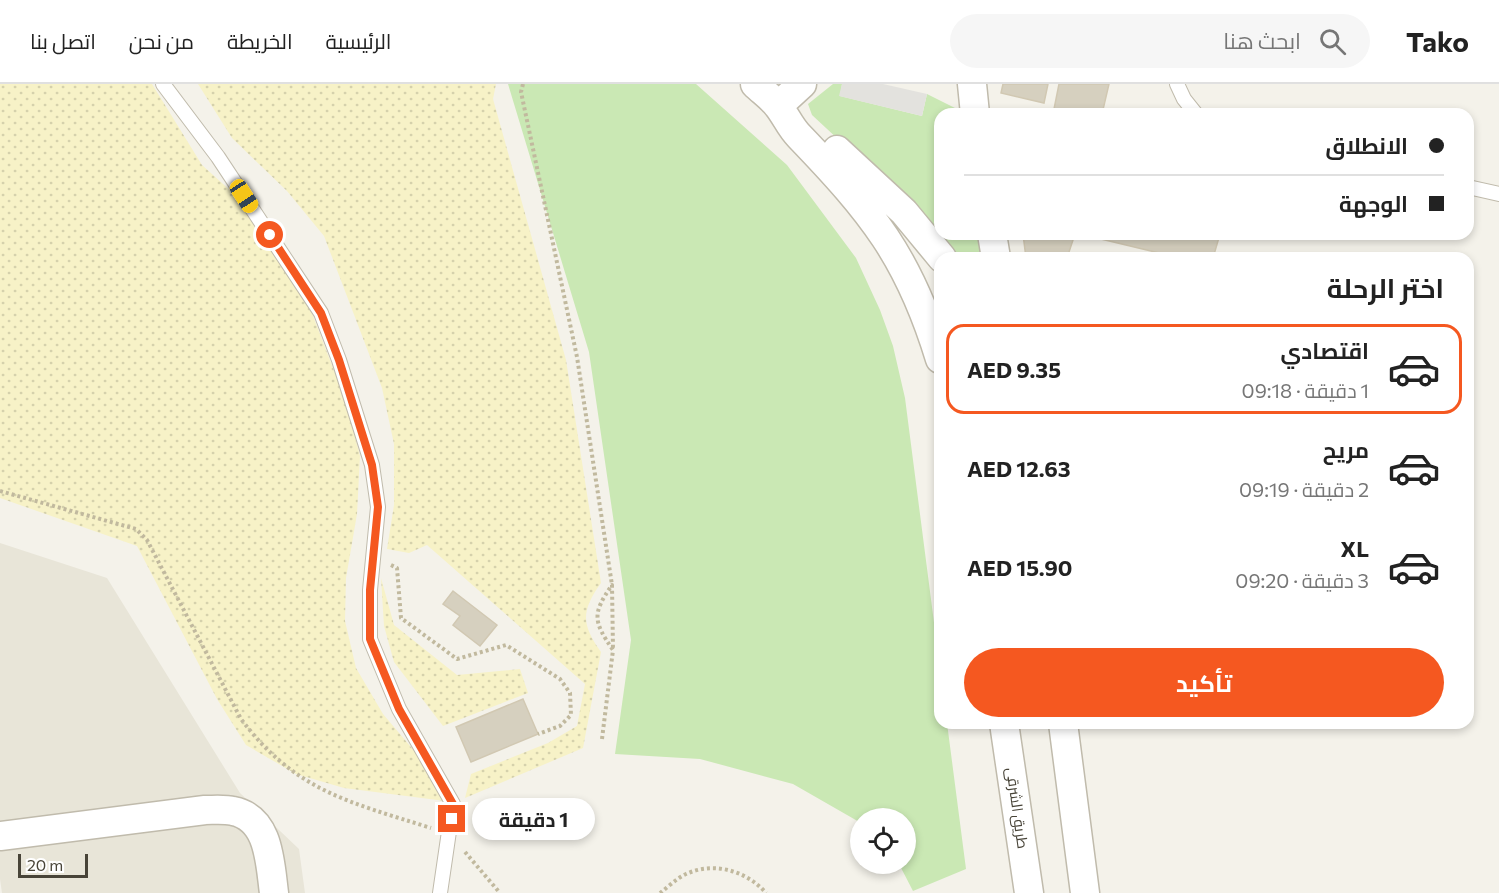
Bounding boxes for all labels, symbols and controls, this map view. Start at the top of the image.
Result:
search box [950,14,1370,68]
text: Tako [1406,24,1469,58]
icon: search [1316,25,1349,58]
text: ابحث هنا [1223,27,1301,54]
text: اتصل بنا [30,28,96,53]
text: من نحن [129,28,194,53]
text: الخريطة [227,28,293,53]
text: الرئيسية [326,28,391,53]
text: الانطلاق [1325,132,1408,159]
car [227,176,261,216]
text: الوجهة [1339,190,1408,217]
route start [256,221,283,248]
text: اختر الرحلة [1327,271,1444,304]
text: اقتصادي [1280,337,1369,364]
icon: car [1387,342,1441,396]
text: AED 9.35 [967,356,1061,383]
text: 1 دقيقة · 09:18 [1242,378,1369,402]
text: مريح [1323,436,1369,463]
icon: car [1387,441,1441,495]
text: AED 12.63 [967,455,1071,482]
text: 2 دقيقة · 09:19 [1239,477,1369,501]
text: XL [1341,535,1369,562]
icon: car [1387,540,1441,594]
text: AED 15.90 [967,554,1072,581]
text: 3 دقيقة · 09:20 [1235,568,1369,592]
button: تأكيد [964,648,1444,717]
street label: طريق الشرقى [1001,766,1033,850]
callout: 1 دقيقة [473,798,596,840]
route end [438,805,465,832]
text: 1 دقيقة [499,807,568,831]
map controls [850,808,916,874]
button: locate [850,808,916,874]
scale bar [18,851,88,878]
text: 20 m [27,855,63,874]

